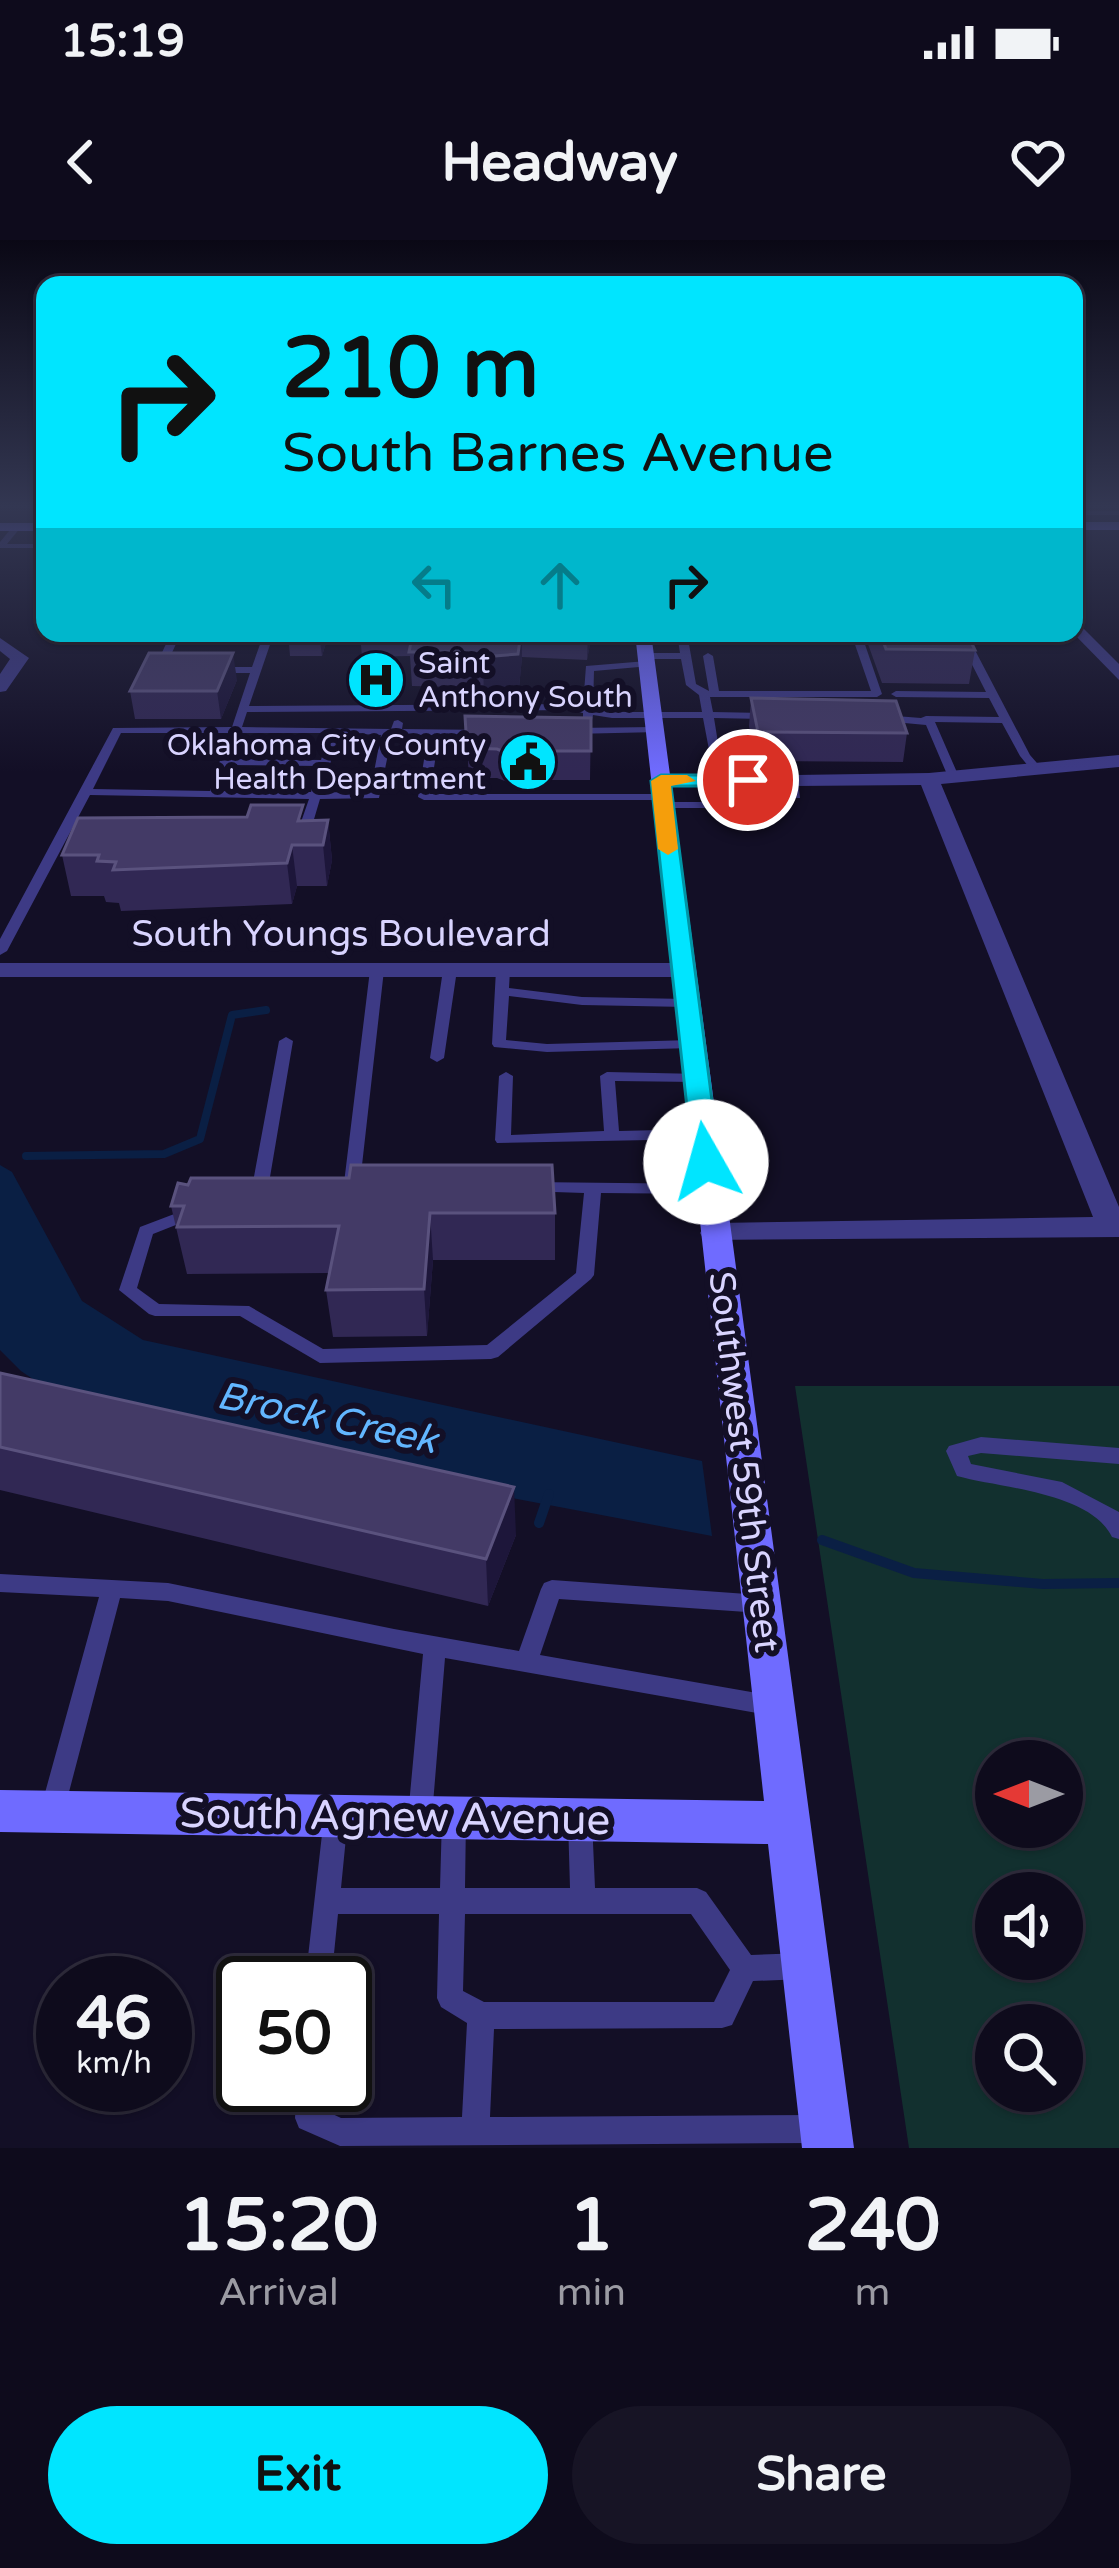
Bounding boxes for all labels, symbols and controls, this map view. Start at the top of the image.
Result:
text: 15:19 [60,15,185,69]
icon: back [48,129,114,195]
icon: heart [1005,129,1071,195]
text: Headway [441,130,678,195]
text: 210 m [282,319,539,420]
icon: right [84,324,240,480]
text: South Barnes Avenue [282,421,834,486]
icon: left [401,552,467,618]
icon: ahead [527,552,593,618]
icon: right [653,552,719,618]
place label: Saint Anthony South [418,645,633,716]
hospital icon: Saint Anthony South [345,649,407,711]
place label: Oklahoma City County Health Department [167,727,486,798]
pin [697,729,799,831]
public building icon: Oklahoma City County Health Department [497,731,559,793]
icon: arrive [715,747,781,813]
street label: South Youngs Boulevard [131,913,551,956]
position arrow [643,1099,769,1225]
street label: Southwest 59th Street [699,1269,789,1655]
water label: Brock Creek [213,1372,444,1465]
north arrow [975,1740,1083,1848]
map controls [975,1740,1083,2112]
street label: South Agnew Avenue [179,1788,611,1846]
button: sound [975,1872,1083,1980]
speed limit sign: 50 [216,1956,372,2112]
text: 46 [76,1983,152,2055]
button: search [975,2004,1083,2112]
text: km/h [76,2045,152,2082]
text: 15:20 [179,2183,378,2270]
text: 1 [569,2183,614,2270]
text: 240 [805,2183,940,2270]
text: Arrival [218,2269,339,2316]
text: min [557,2269,626,2316]
text: m [855,2269,890,2316]
button: Exit [48,2406,548,2544]
button: Share [572,2406,1071,2544]

